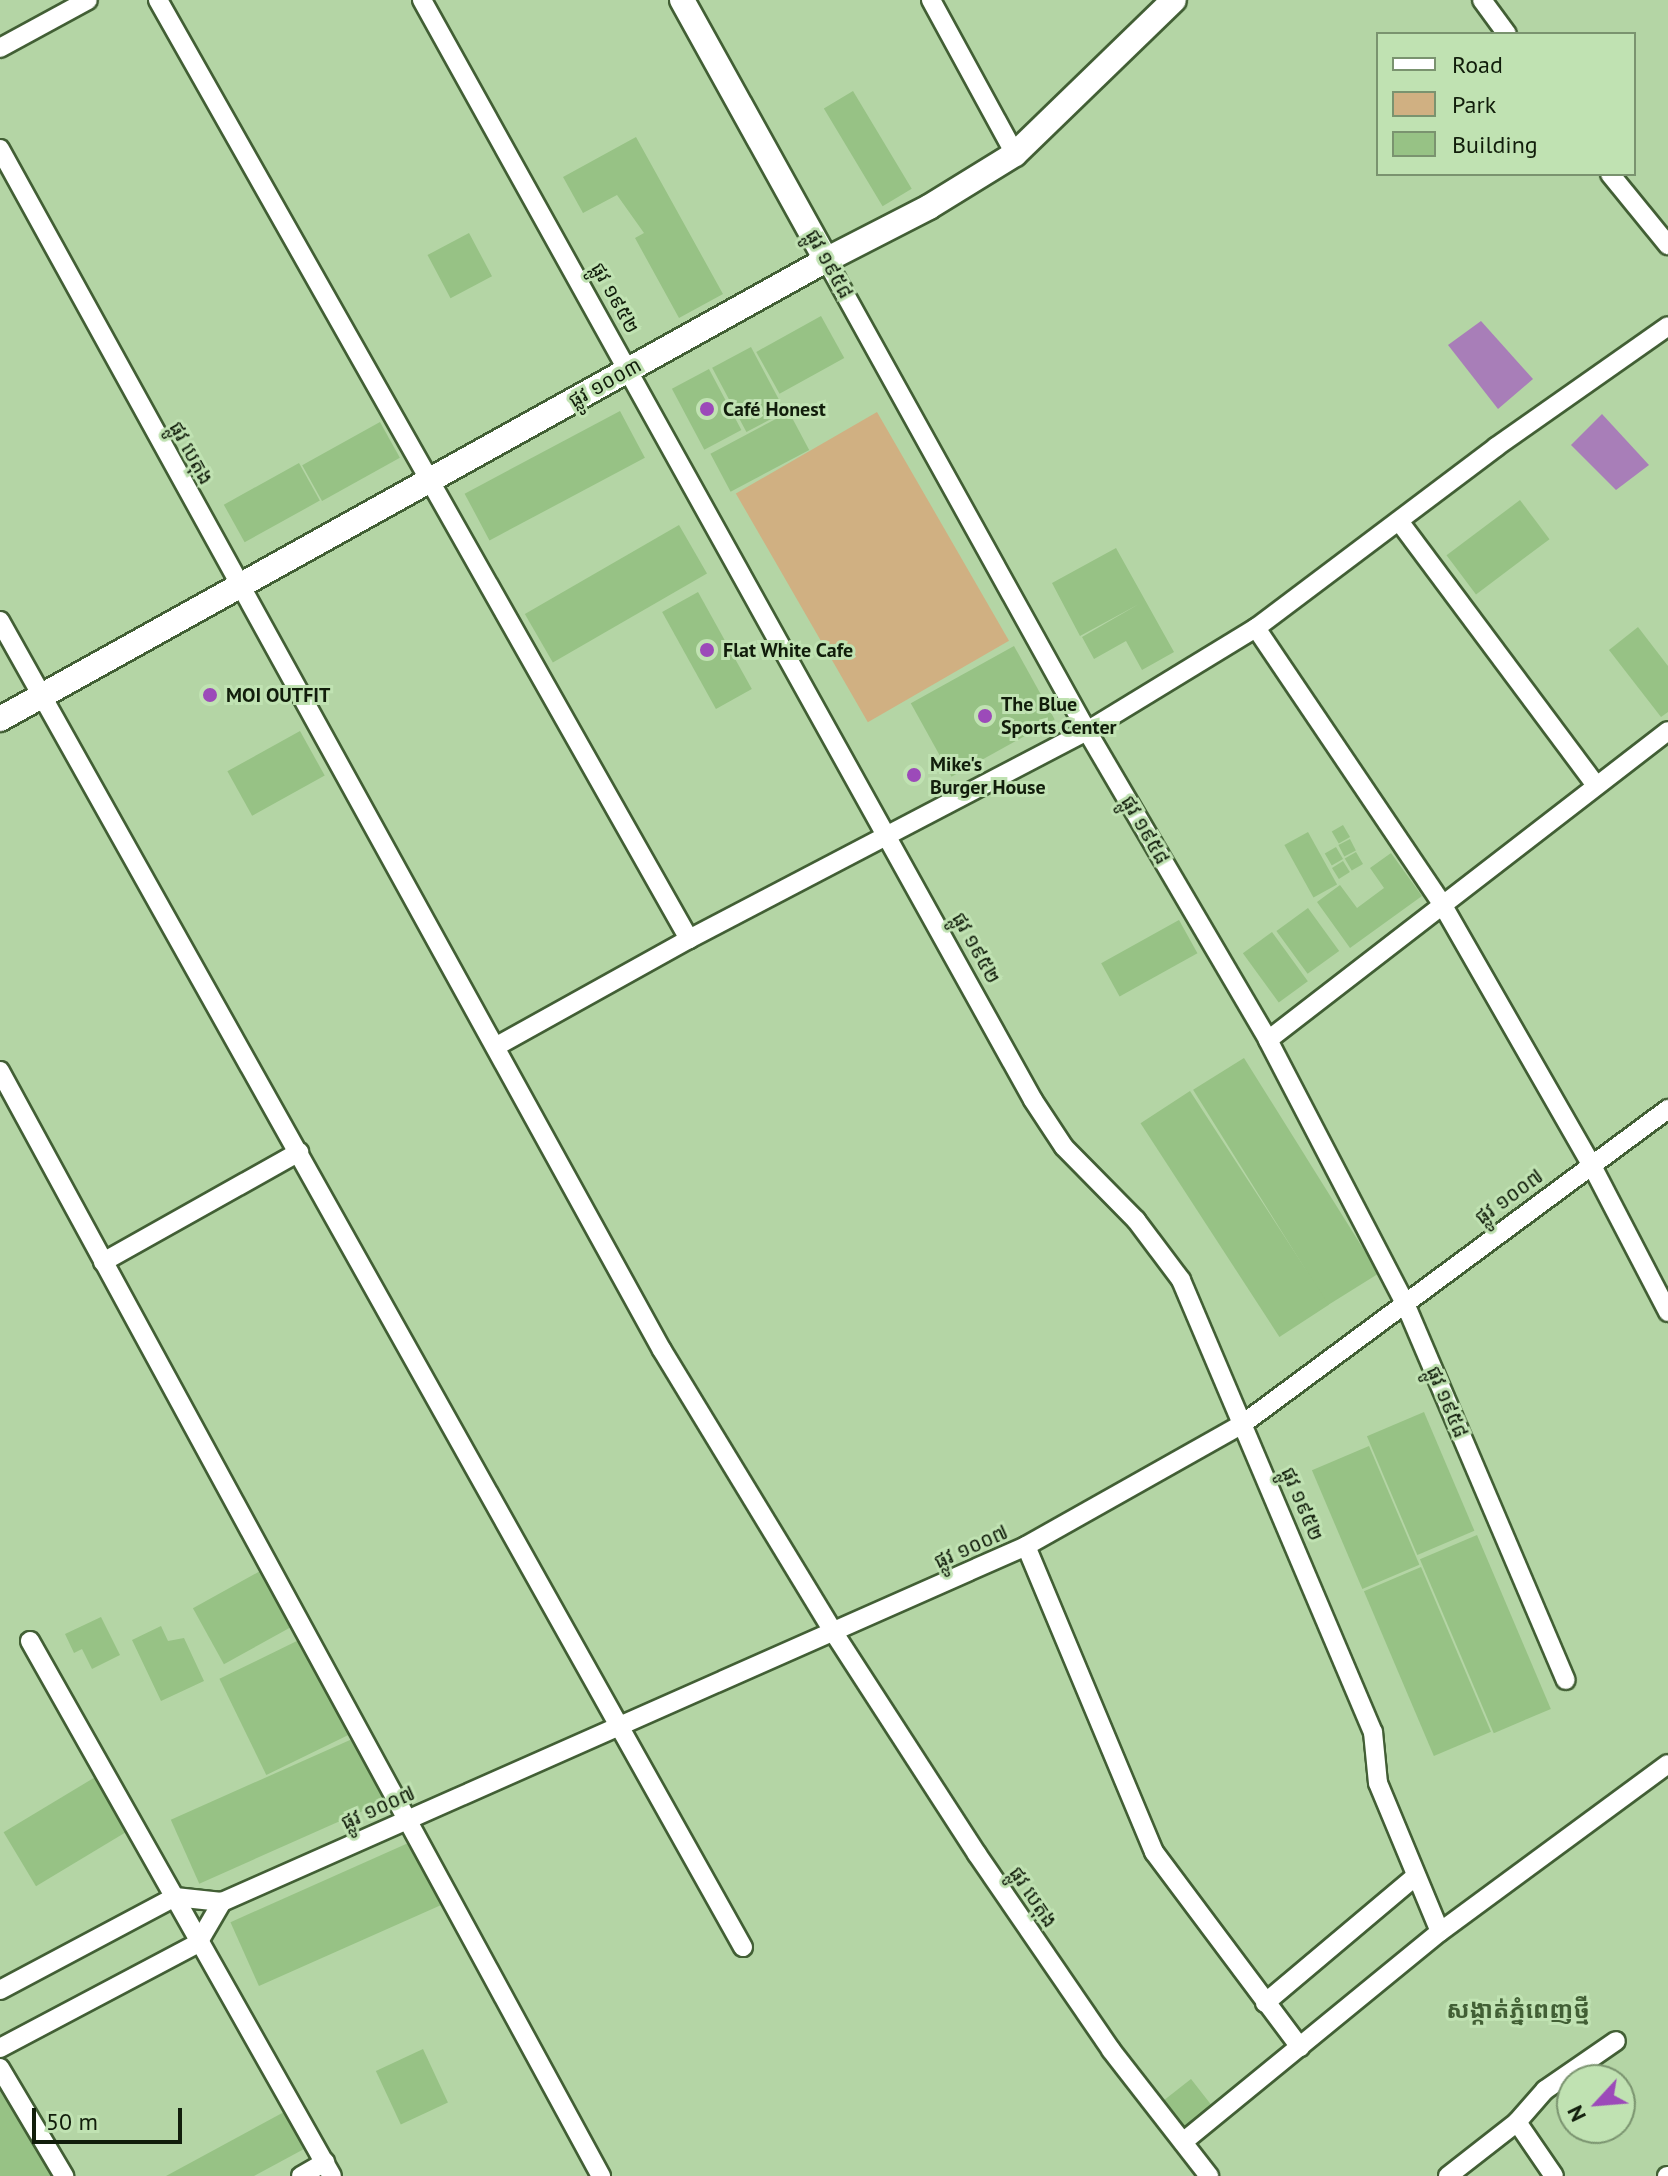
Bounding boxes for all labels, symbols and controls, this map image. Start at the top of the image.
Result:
legend [1376,32,1636,176]
text: Road [1452,49,1503,80]
text: Park [1452,89,1496,120]
text: Building [1452,129,1538,160]
street label: ផ្លូវ ១៩៥៨ [800,225,858,303]
street label: ផ្លូវ ១៩៥២ [586,258,644,338]
street label: ផ្លូវ ១០០៣ [564,353,646,413]
place label: Café Honest [723,397,826,421]
marker: Café Honest [698,400,716,418]
street label: ផ្លូវ បេតុង [164,417,218,489]
place label: Flat White Cafe [723,638,854,662]
marker: Flat White Cafe [698,641,716,659]
place label: MOI OUTFIT [226,683,331,707]
marker: MOI OUTFIT [201,686,219,704]
place label: The Blue Sports Center [1001,692,1117,739]
marker: The Blue Sports Center [976,707,994,725]
place label: Mike's Burger House [930,752,1046,799]
marker: Mike's Burger House [905,766,923,784]
street label: ផ្លូវ ១៩៥៨ [1116,791,1174,869]
street label: ផ្លូវ ១៩៥២ [947,908,1005,988]
street label: ផ្លូវ ១០០៧ [1470,1164,1548,1230]
street label: ផ្លូវ ១៩៥៨ [1421,1363,1473,1441]
street label: ផ្លូវ ១៩៥២ [1276,1464,1328,1544]
street label: ផ្លូវ ១០០៧ [930,1520,1012,1574]
street label: ផ្លូវ ១០០៧ [337,1781,419,1835]
street label: ផ្លូវ បេតុង [1004,1862,1062,1932]
district label: សង្កាត់ភ្នំពេញថ្មី [1446,1996,1590,2024]
north arrow [1556,2064,1636,2144]
scale bar [36,2092,186,2142]
text: N [1560,2101,1592,2126]
text: 50 m [46,2106,98,2137]

